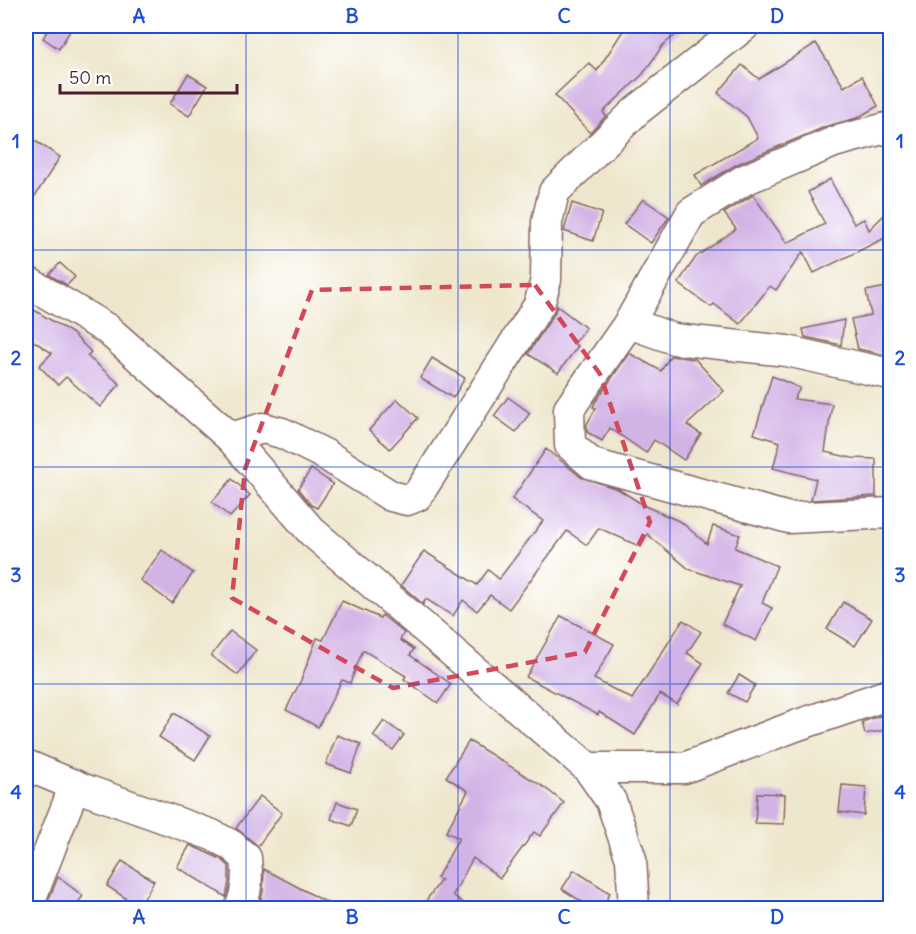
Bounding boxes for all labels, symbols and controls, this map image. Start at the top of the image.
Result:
text: A [133,3,146,28]
text: B [345,3,359,28]
text: C [557,3,571,28]
text: D [770,3,784,28]
scale bar [60,57,237,95]
text: 50 m [69,66,111,89]
text: 1 [12,128,20,153]
text: 1 [896,128,904,153]
text: 2 [11,345,22,370]
text: 2 [895,345,906,370]
text: 3 [10,562,22,587]
text: 3 [894,562,906,587]
text: 4 [10,779,22,804]
text: 4 [894,779,906,804]
text: A [133,904,146,929]
text: B [345,904,359,929]
text: C [557,904,571,929]
text: D [770,904,784,929]

